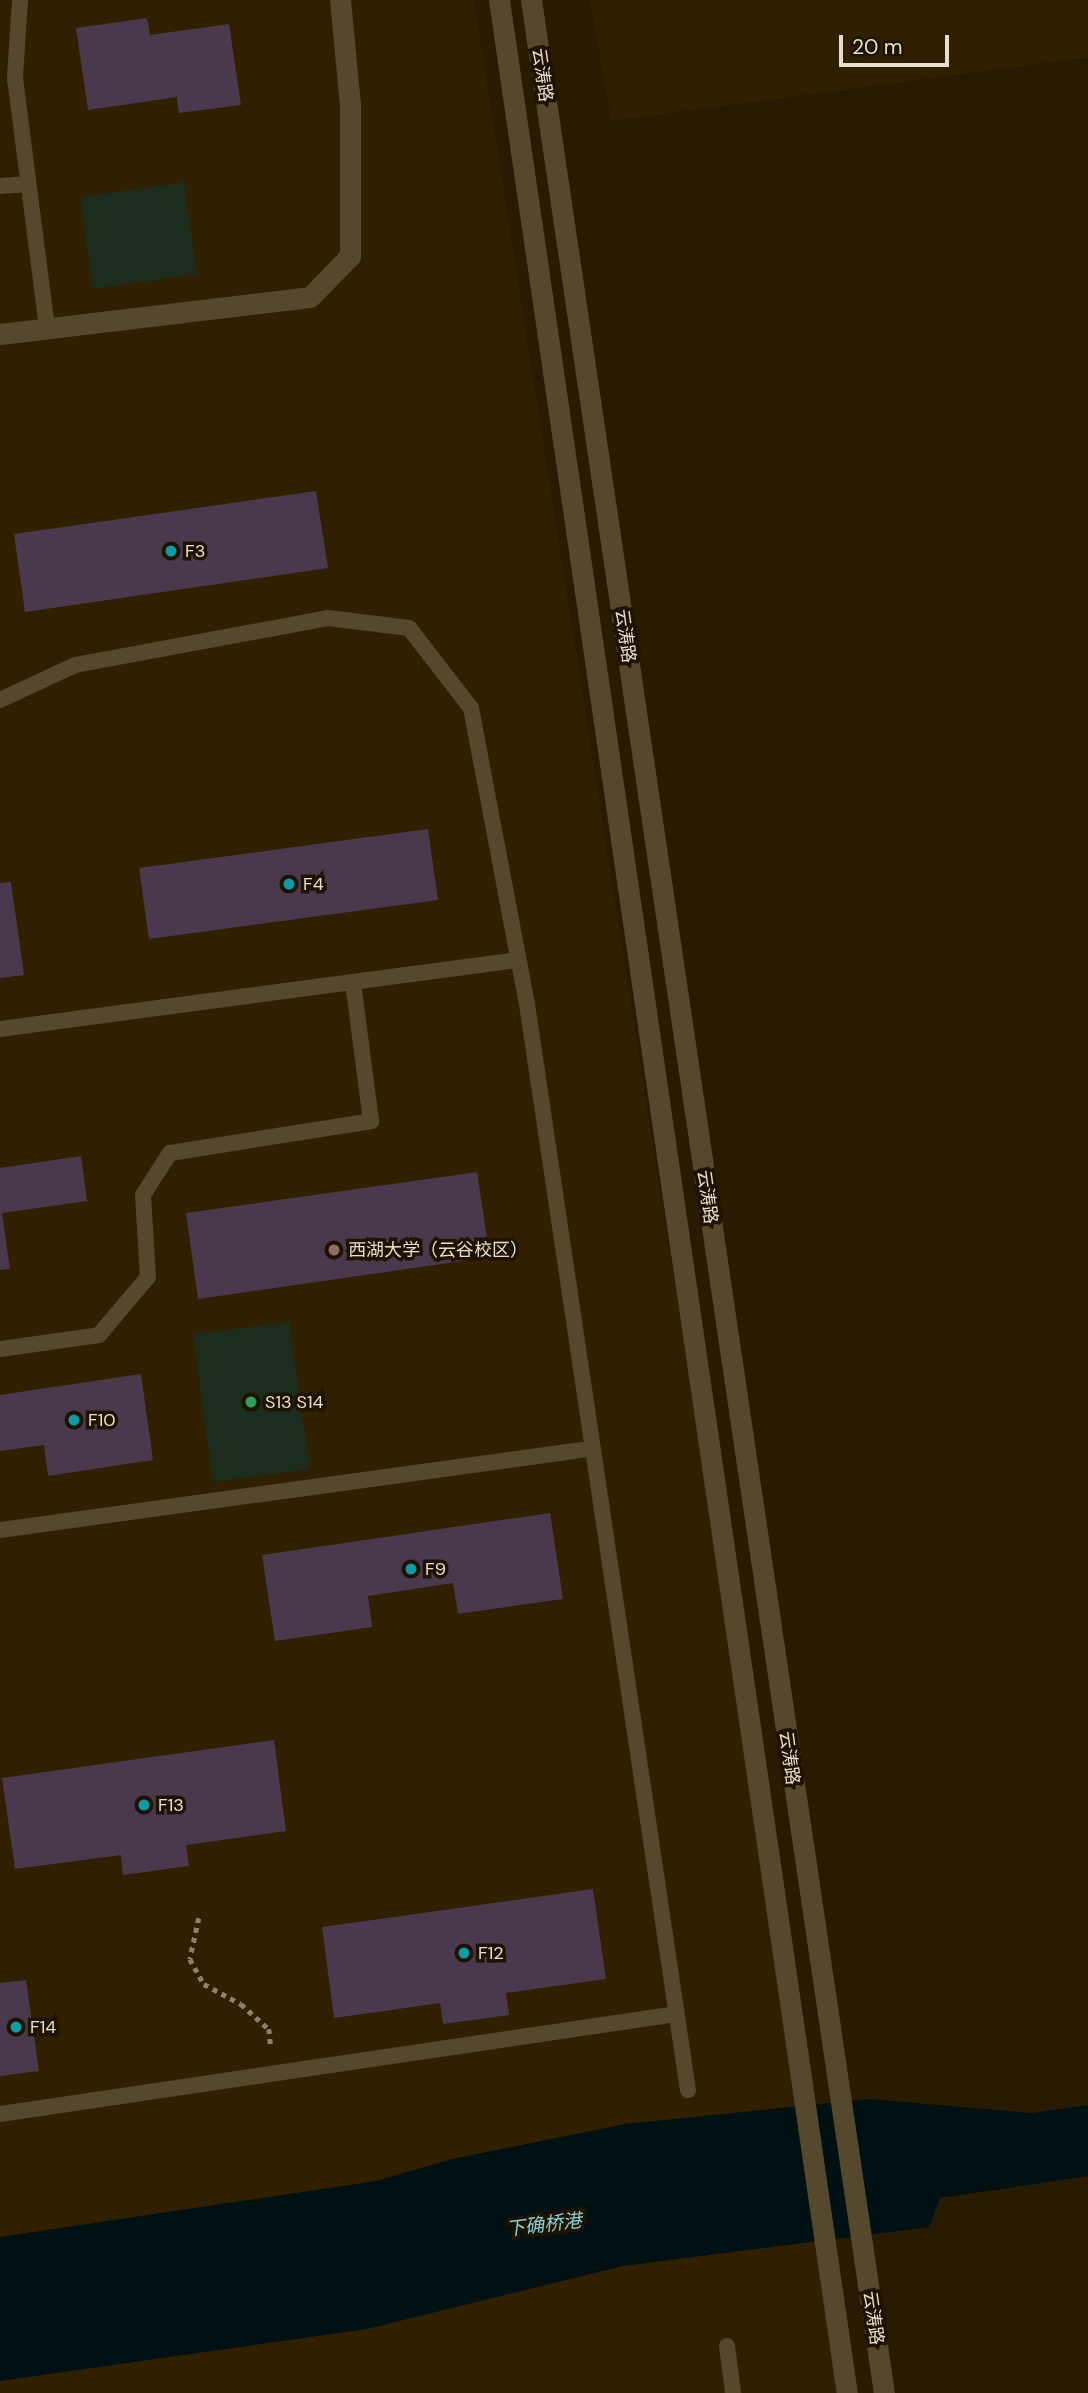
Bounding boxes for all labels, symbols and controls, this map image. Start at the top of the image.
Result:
scale bar [843,21,953,65]
text: 20 m [852,33,903,61]
street label: 云涛路 [528,47,556,103]
place label: F3 [185,540,205,562]
marker: F3 [163,543,179,559]
street label: 云涛路 [611,608,639,664]
place label: F4 [303,873,324,895]
marker: F4 [281,876,297,892]
street label: 云涛路 [693,1169,721,1225]
place label: 西湖大学（云谷校区） [348,1239,528,1261]
marker: 西湖大学（云谷校区） [326,1242,342,1258]
place label: S13 S14 [265,1391,323,1413]
marker: S13 S14 [243,1394,259,1410]
place label: F10 [88,1409,116,1431]
marker: F10 [66,1412,82,1428]
place label: F9 [425,1558,446,1580]
marker: F9 [403,1561,419,1577]
street label: 云涛路 [775,1730,803,1786]
place label: F13 [158,1794,184,1816]
marker: F13 [136,1797,152,1813]
place label: F12 [478,1942,504,1964]
marker: F12 [456,1945,472,1961]
place label: F14 [30,2016,56,2038]
marker: F14 [8,2019,24,2035]
water label: 下确桥港 [505,2209,583,2241]
street label: 云涛路 [859,2290,887,2346]

